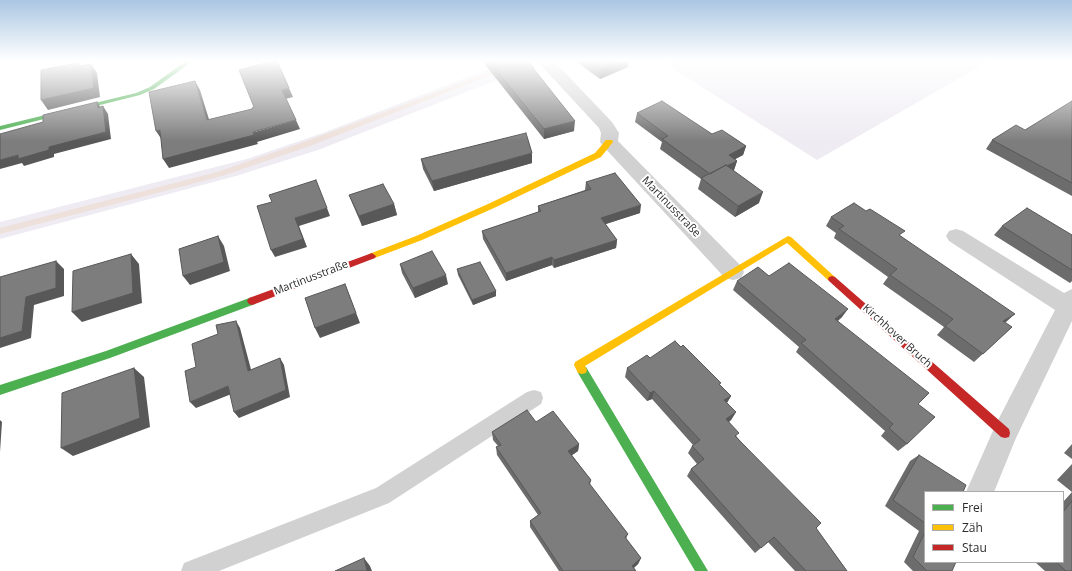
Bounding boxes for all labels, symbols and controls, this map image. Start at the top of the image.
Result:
street label: Martinusstraße [639,174,703,240]
street label: Martinusstraße [272,258,350,298]
street label: Kirchhover Bruch [860,301,934,371]
legend [924,491,1064,563]
text: Frei [962,499,983,516]
text: Zäh [962,519,983,536]
text: Stau [962,539,987,556]

